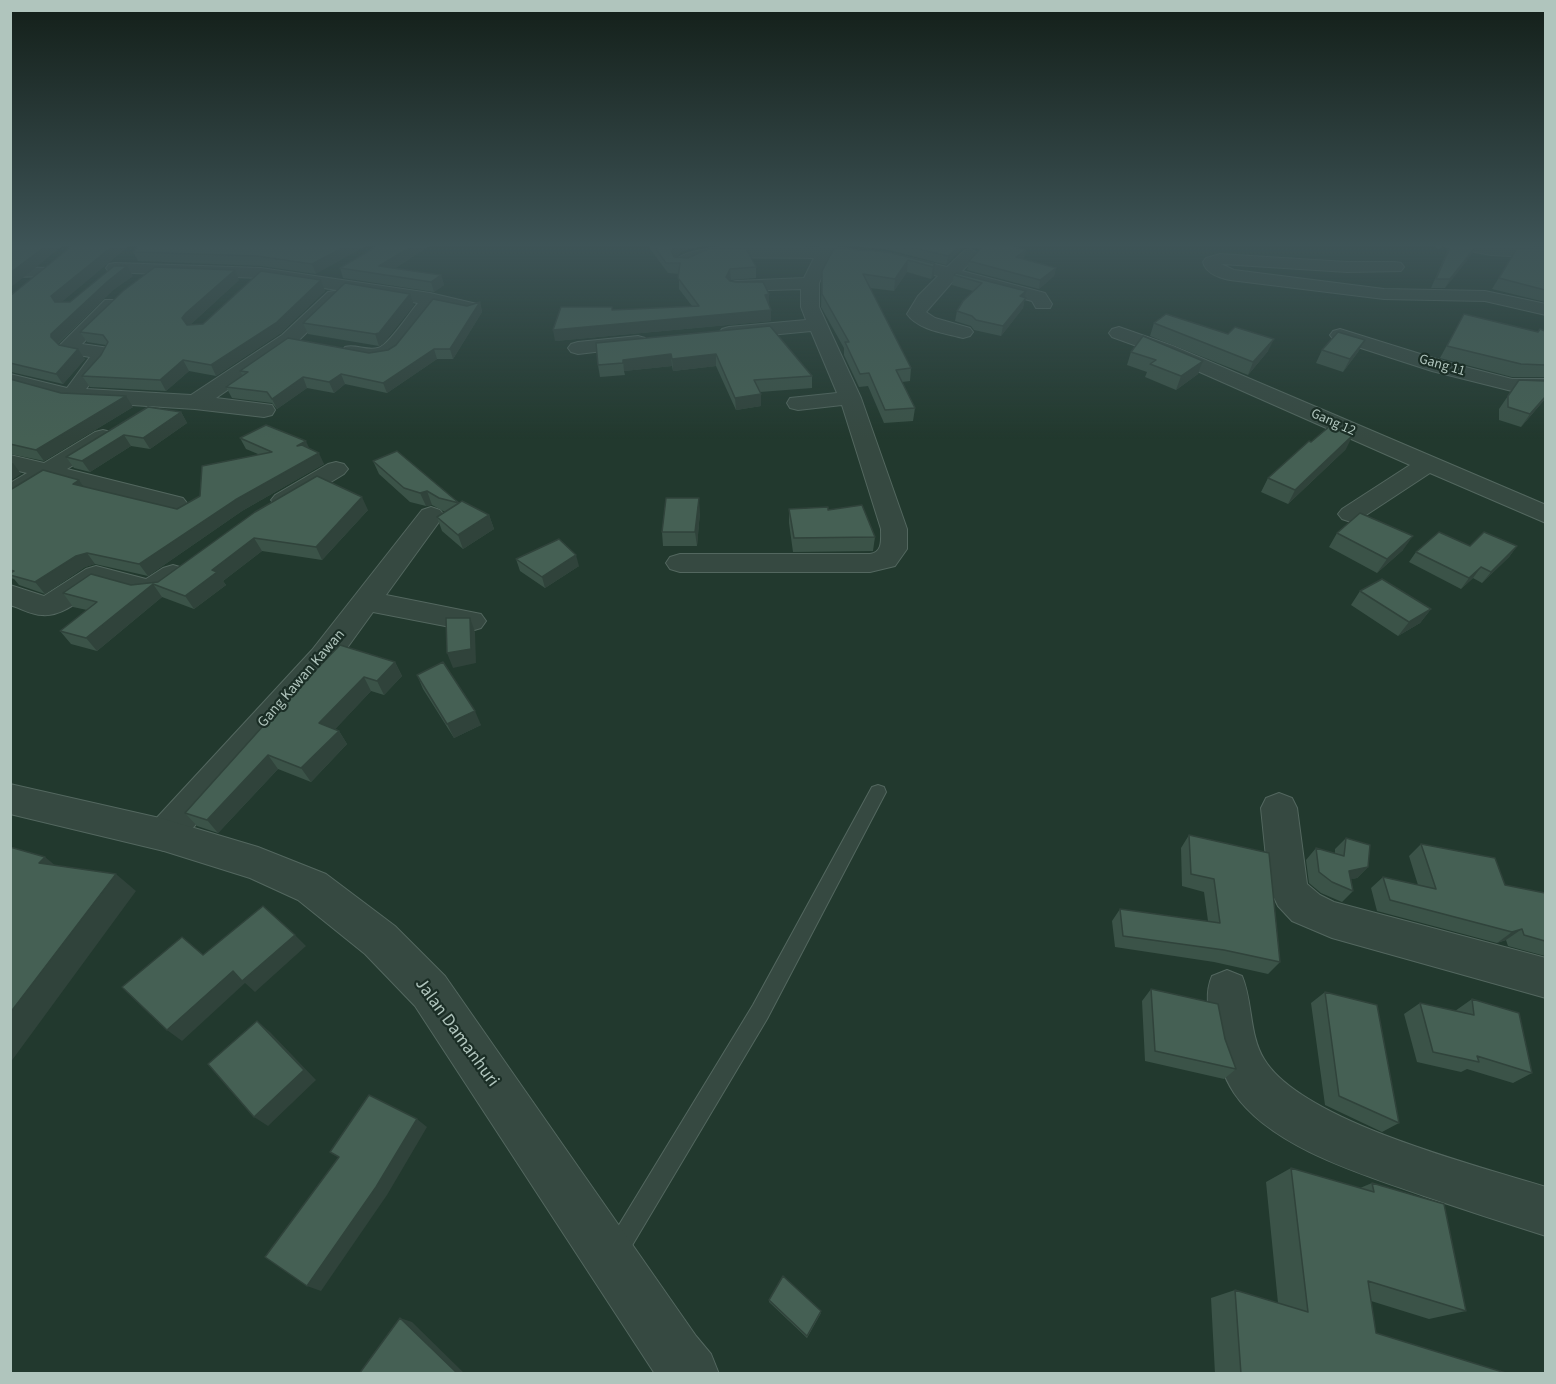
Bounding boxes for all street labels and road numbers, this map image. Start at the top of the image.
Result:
street label: Gang 11 [1417,351,1467,381]
street label: Gang 12 [1308,406,1358,440]
street label: Gang Kawan Kawan [255,626,349,732]
street label: Jalan Damanhuri [409,974,503,1092]

